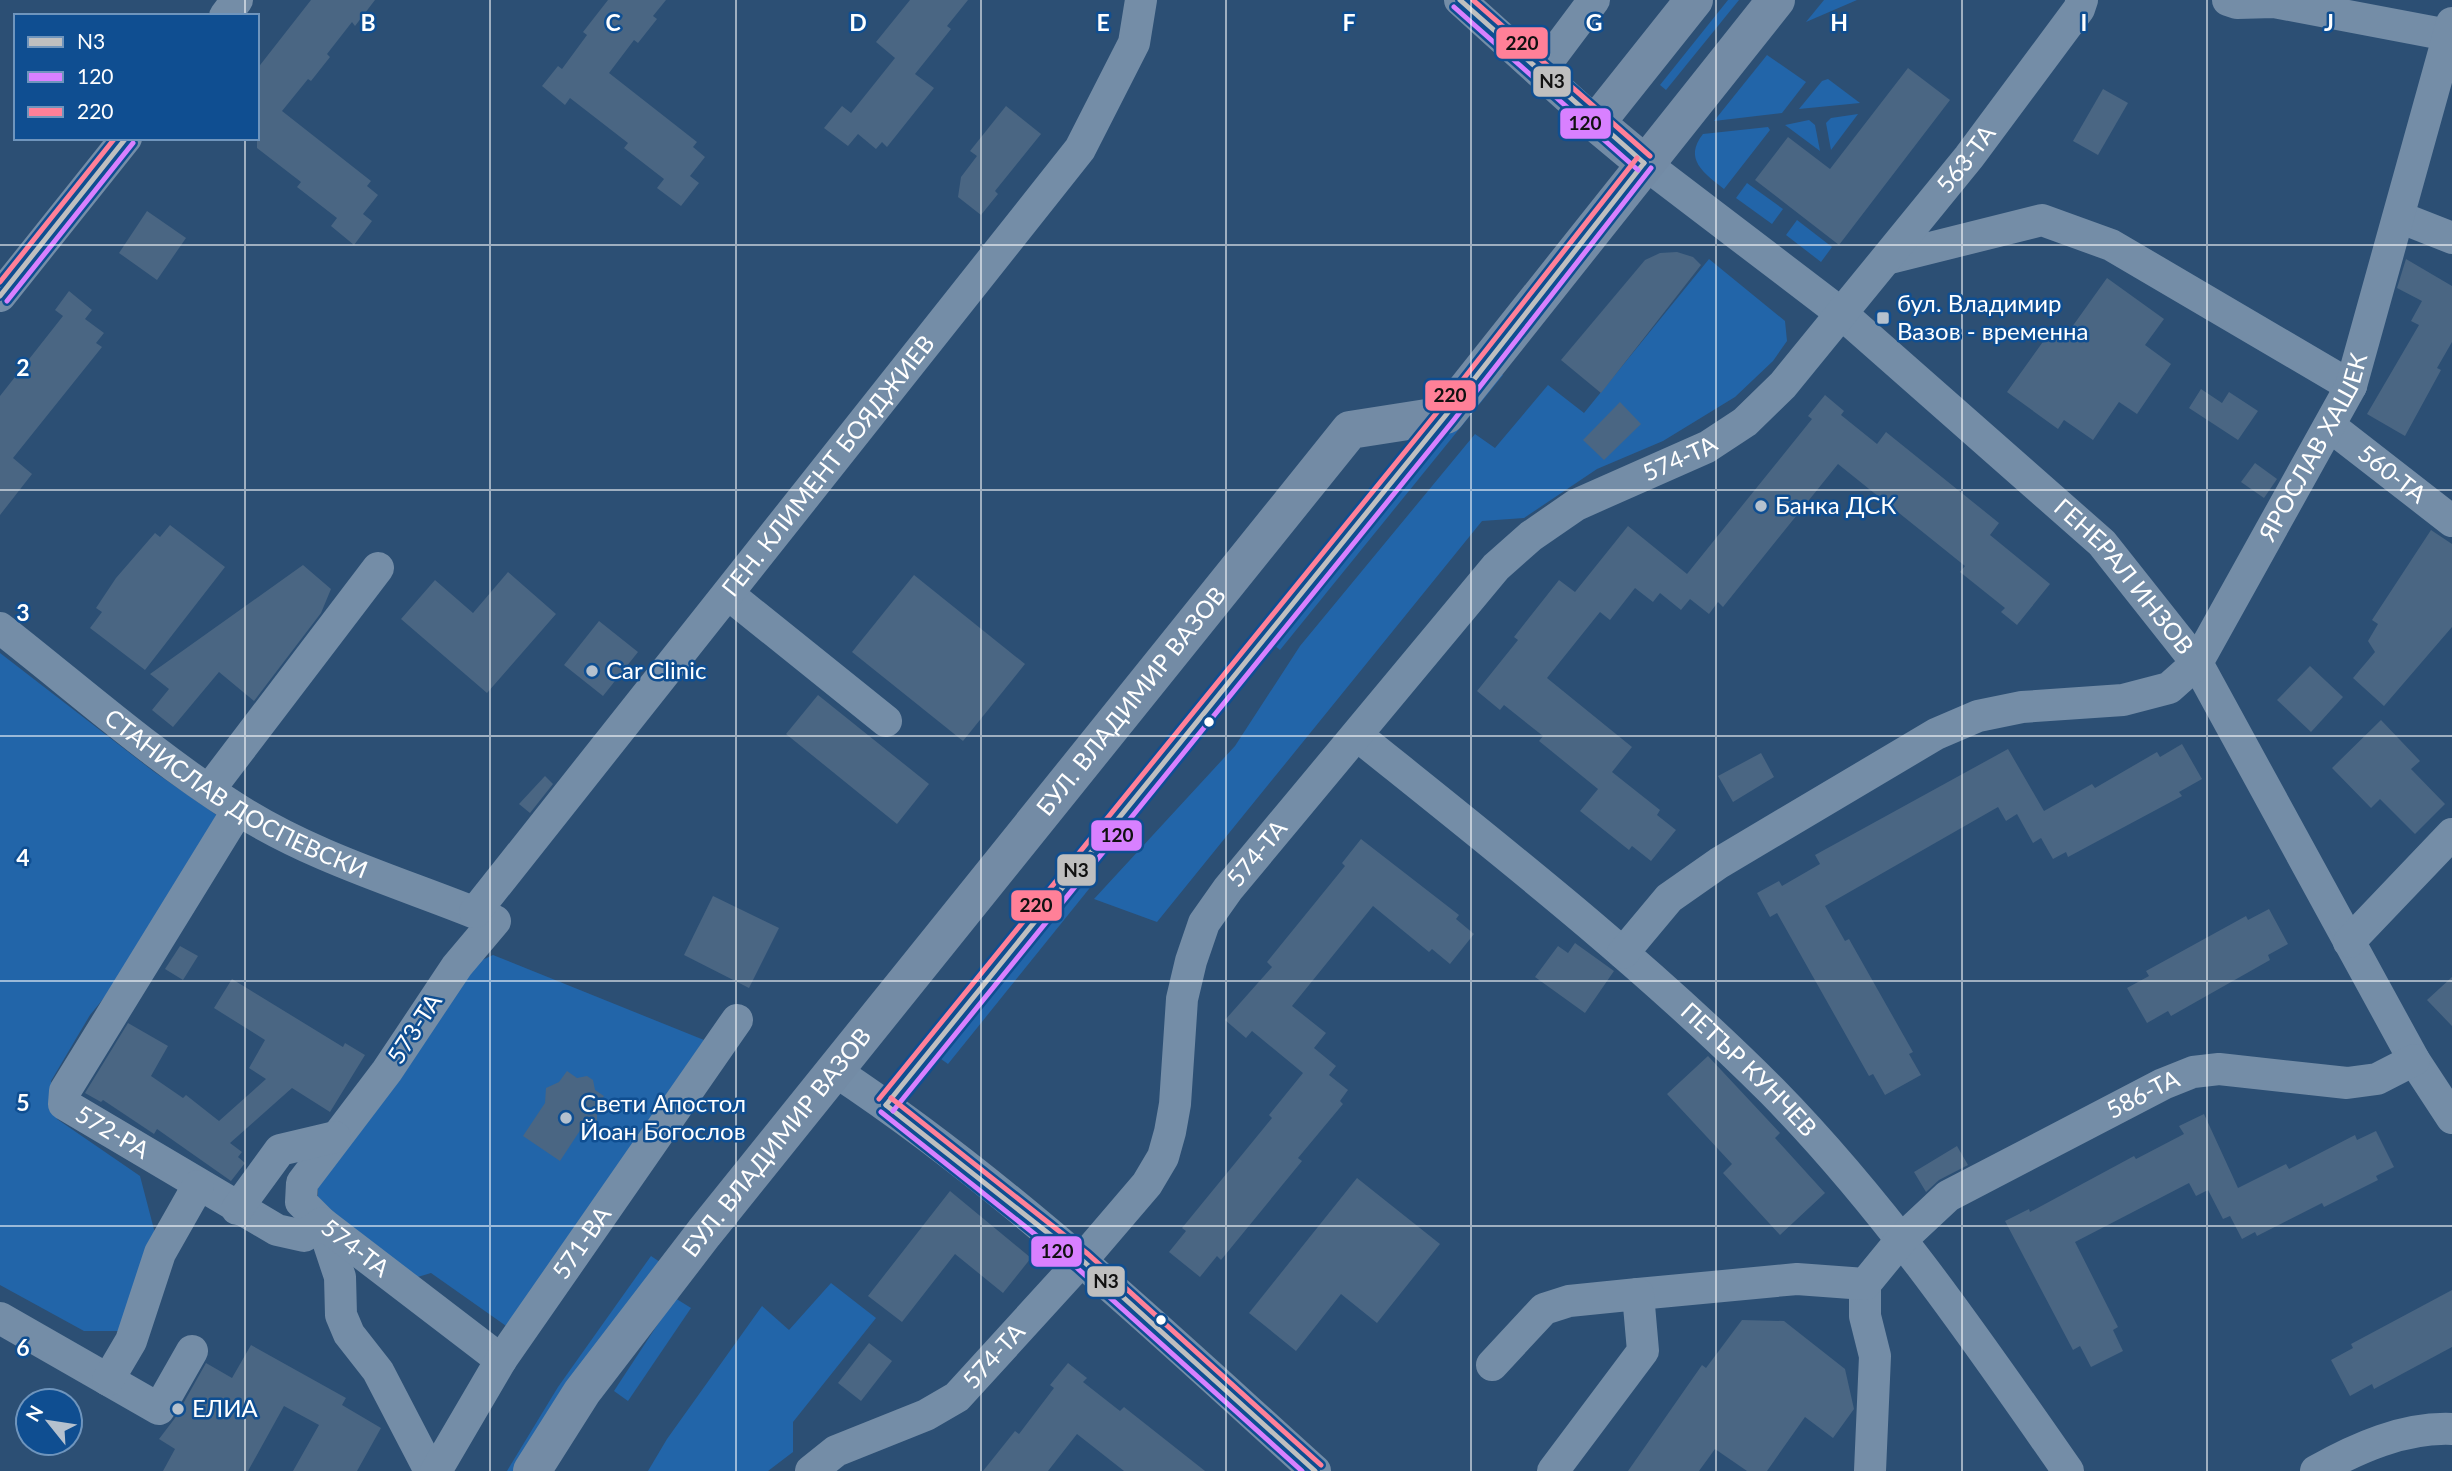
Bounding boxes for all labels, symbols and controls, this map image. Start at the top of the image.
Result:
text: B [360,8,376,36]
text: C [605,8,621,36]
text: D [849,8,867,36]
text: E [1096,8,1110,36]
text: F [1342,8,1356,36]
text: G [1586,8,1602,36]
text: H [1830,8,1848,36]
text: I [2081,8,2087,36]
text: J [2324,8,2334,36]
legend [14,14,259,140]
line badge: 220 [1495,26,1549,60]
text: N3 [77,28,105,53]
text: 220 [1505,31,1539,54]
text: 120 [77,63,114,88]
line badge: N3 [1532,65,1572,98]
text: N3 [1539,69,1565,92]
text: 220 [77,98,114,123]
line badge: 120 [1559,107,1612,140]
text: 120 [1568,111,1602,134]
street label: 563-ТА [1930,118,2001,198]
place label: бул. Владимир Вазов - временна [1897,288,2088,345]
marker: бул. Владимир Вазов - временна [1875,310,1891,326]
street label: ГЕН. КЛИМЕНТ БОЯДЖИЕВ [715,329,940,602]
street label: ЯРОСЛАВ ХАШЕК [2251,350,2372,546]
text: 2 [16,353,30,381]
line badge: 220 [1424,379,1477,412]
text: 220 [1433,383,1467,406]
street label: 574-ТА [1638,428,1723,487]
street label: 560-ТА [2353,438,2433,509]
place label: Банка ДСК [1775,490,1896,519]
street label: ГЕНЕРАЛ ИНЗОВ [2049,492,2200,660]
marker: Банка ДСК [1753,498,1769,514]
street label: БУЛ. ВЛАДИМИР ВАЗОВ [1030,580,1231,821]
text: 3 [16,598,30,626]
place label: Car Clinic [606,655,706,684]
marker: Car Clinic [584,663,600,679]
street label: СТАНИСЛАВ ДОСПЕВСКИ [99,702,372,884]
unlabelled marker [1202,715,1216,729]
street label: 574-ТА [1220,813,1293,892]
line badge: 120 [1090,819,1143,852]
text: 120 [1100,823,1134,846]
text: 4 [16,843,30,871]
line badge: N3 [1056,853,1097,887]
text: N3 [1063,858,1089,881]
line badge: 220 [1010,889,1063,922]
text: 220 [1019,893,1053,916]
street label: 573-ТА [380,987,448,1069]
street label: ПЕТЪР КУНЧЕВ [1676,996,1823,1142]
street label: БУЛ. ВЛАДИМИР ВАЗОВ [675,1021,876,1262]
street label: 586-ТА [2101,1063,2184,1124]
text: 5 [16,1088,30,1116]
place label: Свети Апостол Йоан Богослов [580,1088,746,1145]
street label: 572-РА [71,1098,155,1164]
marker: Свети Апостол Йоан Богослов [558,1110,574,1126]
street label: 571-ВА [546,1200,617,1284]
street label: 574-ТА [316,1212,396,1283]
line badge: 120 [1030,1235,1083,1268]
text: 120 [1040,1239,1074,1262]
line badge: N3 [1086,1265,1126,1298]
text: N3 [1093,1269,1119,1292]
unlabelled marker [1154,1313,1168,1327]
street label: 574-ТА [956,1316,1031,1394]
text: 6 [16,1333,30,1361]
north arrow [14,1387,84,1457]
place label: ЕЛИА [192,1393,259,1422]
text: N [20,1401,47,1425]
marker: ЕЛИА [170,1401,186,1417]

